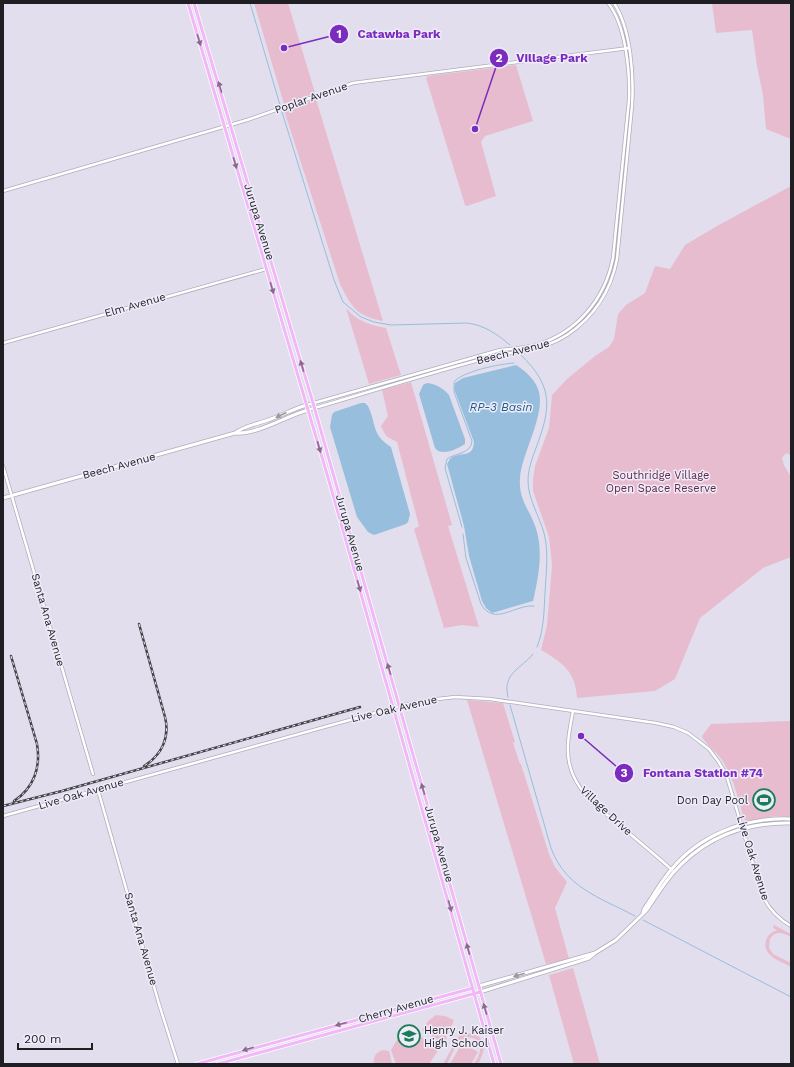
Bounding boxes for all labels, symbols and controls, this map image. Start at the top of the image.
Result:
callout: Catawba Park [329,22,448,46]
text: 1 [336,27,342,41]
text: Catawba Park [357,27,441,41]
one-way arrow [196,35,202,47]
callout: Village Park [489,46,596,70]
text: 2 [495,51,503,65]
text: Village Park [516,51,588,65]
street label: Poplar Avenue [273,79,349,117]
one-way arrow [217,81,223,93]
one-way arrow [232,158,238,170]
street label: Jurupa Avenue [241,182,277,262]
one-way arrow [269,283,275,295]
street label: Elm Avenue [103,290,167,320]
street label: Beech Avenue [475,337,551,367]
one-way arrow [299,360,305,372]
water label: RP-3 Basin [469,400,533,414]
one-way arrow [275,412,286,418]
one-way arrow [316,441,322,453]
street label: Beech Avenue [81,450,157,482]
park label: Southridge Village Open Space Reserve [606,469,716,495]
street label: Jurupa Avenue [333,493,367,573]
street label: Santa Ana Avenue [29,572,67,668]
one-way arrow [356,579,362,592]
one-way arrow [386,662,392,674]
street label: Live Oak Avenue [350,693,438,725]
callout: Fontana Station #74 [614,761,771,785]
text: 3 [620,766,628,780]
text: Fontana Station #74 [643,766,763,780]
street label: Live Oak Avenue [37,776,125,812]
one-way arrow [420,783,426,795]
street label: Village Drive [577,784,635,838]
sports icon: Don Day Pool [751,787,777,813]
place label: Don Day Pool [677,794,749,807]
street label: Jurupa Avenue [422,804,456,884]
street label: Live Oak Avenue [734,814,772,902]
street label: Santa Ana Avenue [122,891,160,987]
one-way arrow [447,901,453,913]
one-way arrow [465,942,471,955]
one-way arrow [512,972,524,978]
street label: Cherry Avenue [357,992,435,1026]
one-way arrow [482,1003,488,1015]
one-way arrow [335,1022,347,1028]
school or university icon: Henry J. Kaiser High School [396,1023,422,1049]
place label: Henry J. Kaiser High School [424,1024,505,1050]
scale bar [18,1025,92,1051]
text: 200 m [24,1032,61,1046]
one-way arrow [242,1046,254,1052]

